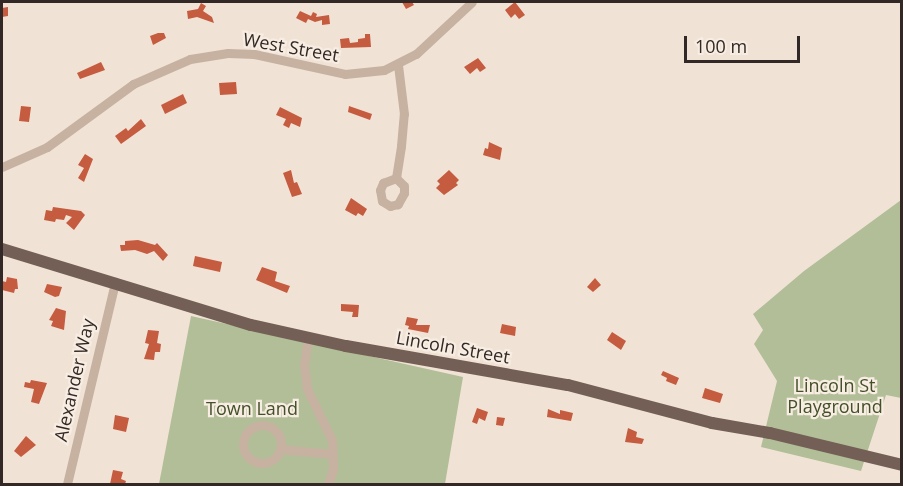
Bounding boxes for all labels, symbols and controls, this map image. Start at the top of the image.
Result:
scale bar [687,24,802,62]
street label: West Street [242,28,340,66]
text: 100 m [695,34,747,58]
street label: Alexander Way [49,317,99,443]
street label: Lincoln Street [395,326,511,368]
park label: Lincoln St Playground [787,375,883,418]
park label: Town Land [206,397,298,419]

